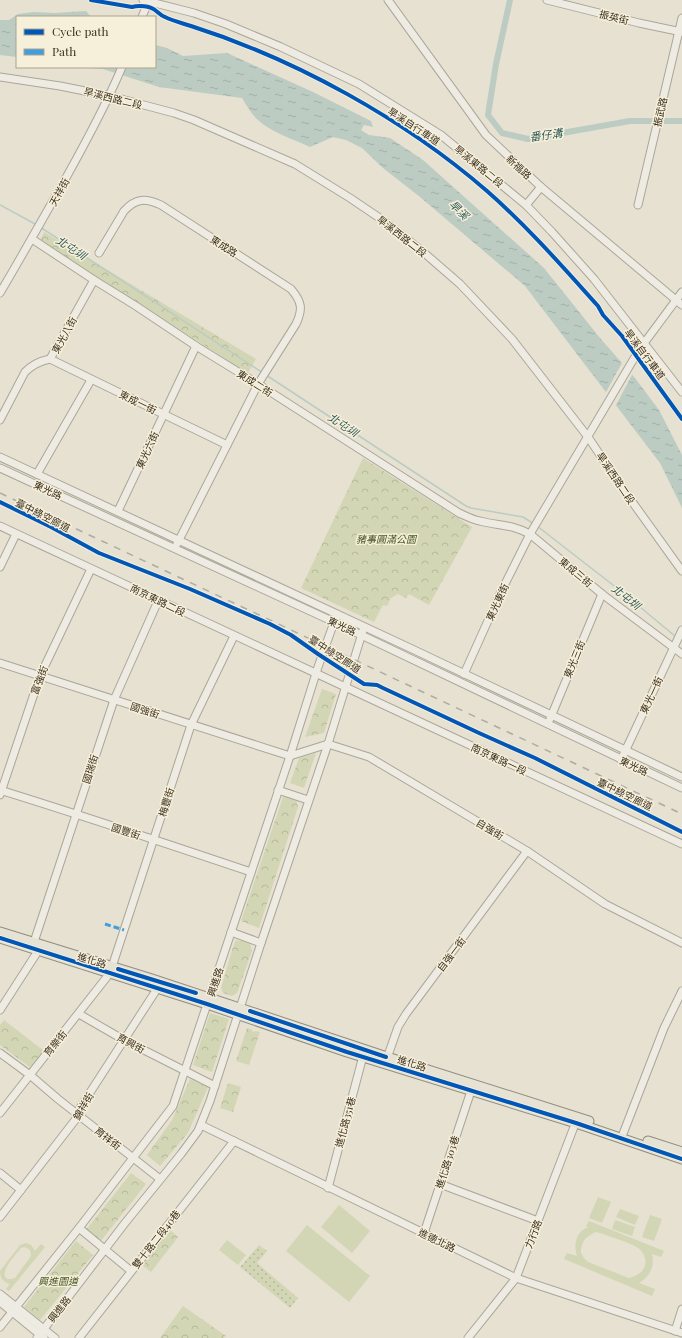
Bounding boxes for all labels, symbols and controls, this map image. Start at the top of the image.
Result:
street label: 振英街 [598,7,630,27]
legend [16,16,156,68]
text: Cycle path [52,23,109,39]
text: Path [52,43,76,59]
street label: 旱溪西路二段 [82,84,144,112]
street label: 振武路 [650,96,670,128]
street label: 旱溪自行車道 [385,104,443,148]
water label: 番仔溝 [529,125,565,144]
street label: 旱溪東路二段 [451,142,507,190]
street label: 新福路 [503,152,535,182]
street label: 天祥街 [46,175,72,209]
water label: 旱溪 [446,197,474,224]
street label: 旱溪西路二段 [374,212,430,260]
water label: 北屯圳 [53,232,91,264]
street label: 東成路 [208,232,240,260]
street label: 東光八街 [48,314,80,356]
street label: 旱溪自行車道 [621,326,669,382]
street label: 東成二街 [234,366,276,400]
street label: 東成一街 [117,387,159,417]
water label: 北屯圳 [325,409,363,441]
street label: 東光六街 [132,429,162,471]
street label: 旱溪西路二段 [593,449,639,507]
street label: 東光路 [31,477,65,503]
street label: 臺中綠空廊道 [13,495,73,535]
park label: 豬事圓滿公園 [356,532,418,546]
street label: 東成三街 [556,554,596,590]
street label: 南京東路二段 [128,581,188,619]
street label: 東光東街 [482,581,512,623]
water label: 北屯圳 [609,581,646,614]
street label: 東光路 [325,613,359,639]
street label: 臺中綠空廊道 [306,632,364,676]
street label: 東光三街 [560,638,588,680]
street label: 富強街 [27,663,51,697]
street label: 東光一街 [636,674,666,716]
street label: 國強街 [129,699,161,721]
street label: 南京東路一段 [469,740,529,778]
street label: 國瑞街 [79,753,101,785]
street label: 東光路 [617,753,651,779]
street label: 臺中綠空廊道 [595,775,655,813]
street label: 梅豐街 [155,786,177,818]
street label: 自強街 [474,815,506,843]
street label: 國豐街 [110,820,142,842]
street label: 自強一街 [433,934,469,974]
street label: 進化路 [76,949,108,971]
street label: 興進路 [204,966,226,998]
street label: 育樂街 [40,1027,70,1059]
street label: 育興街 [114,1030,148,1056]
street label: 進化路 [396,1052,428,1074]
street label: 錦祥街 [69,1090,97,1122]
street label: 進化路351巷 [331,1095,359,1149]
street label: 育祥街 [92,1123,124,1153]
street label: 進化路303巷 [432,1134,462,1190]
street label: 雙十路二段40巷 [129,1207,183,1271]
street label: 力行路 [521,1217,545,1251]
street label: 進德北路 [416,1225,458,1255]
park label: 興進園道 [38,1274,80,1288]
street label: 興進路 [44,1293,74,1325]

